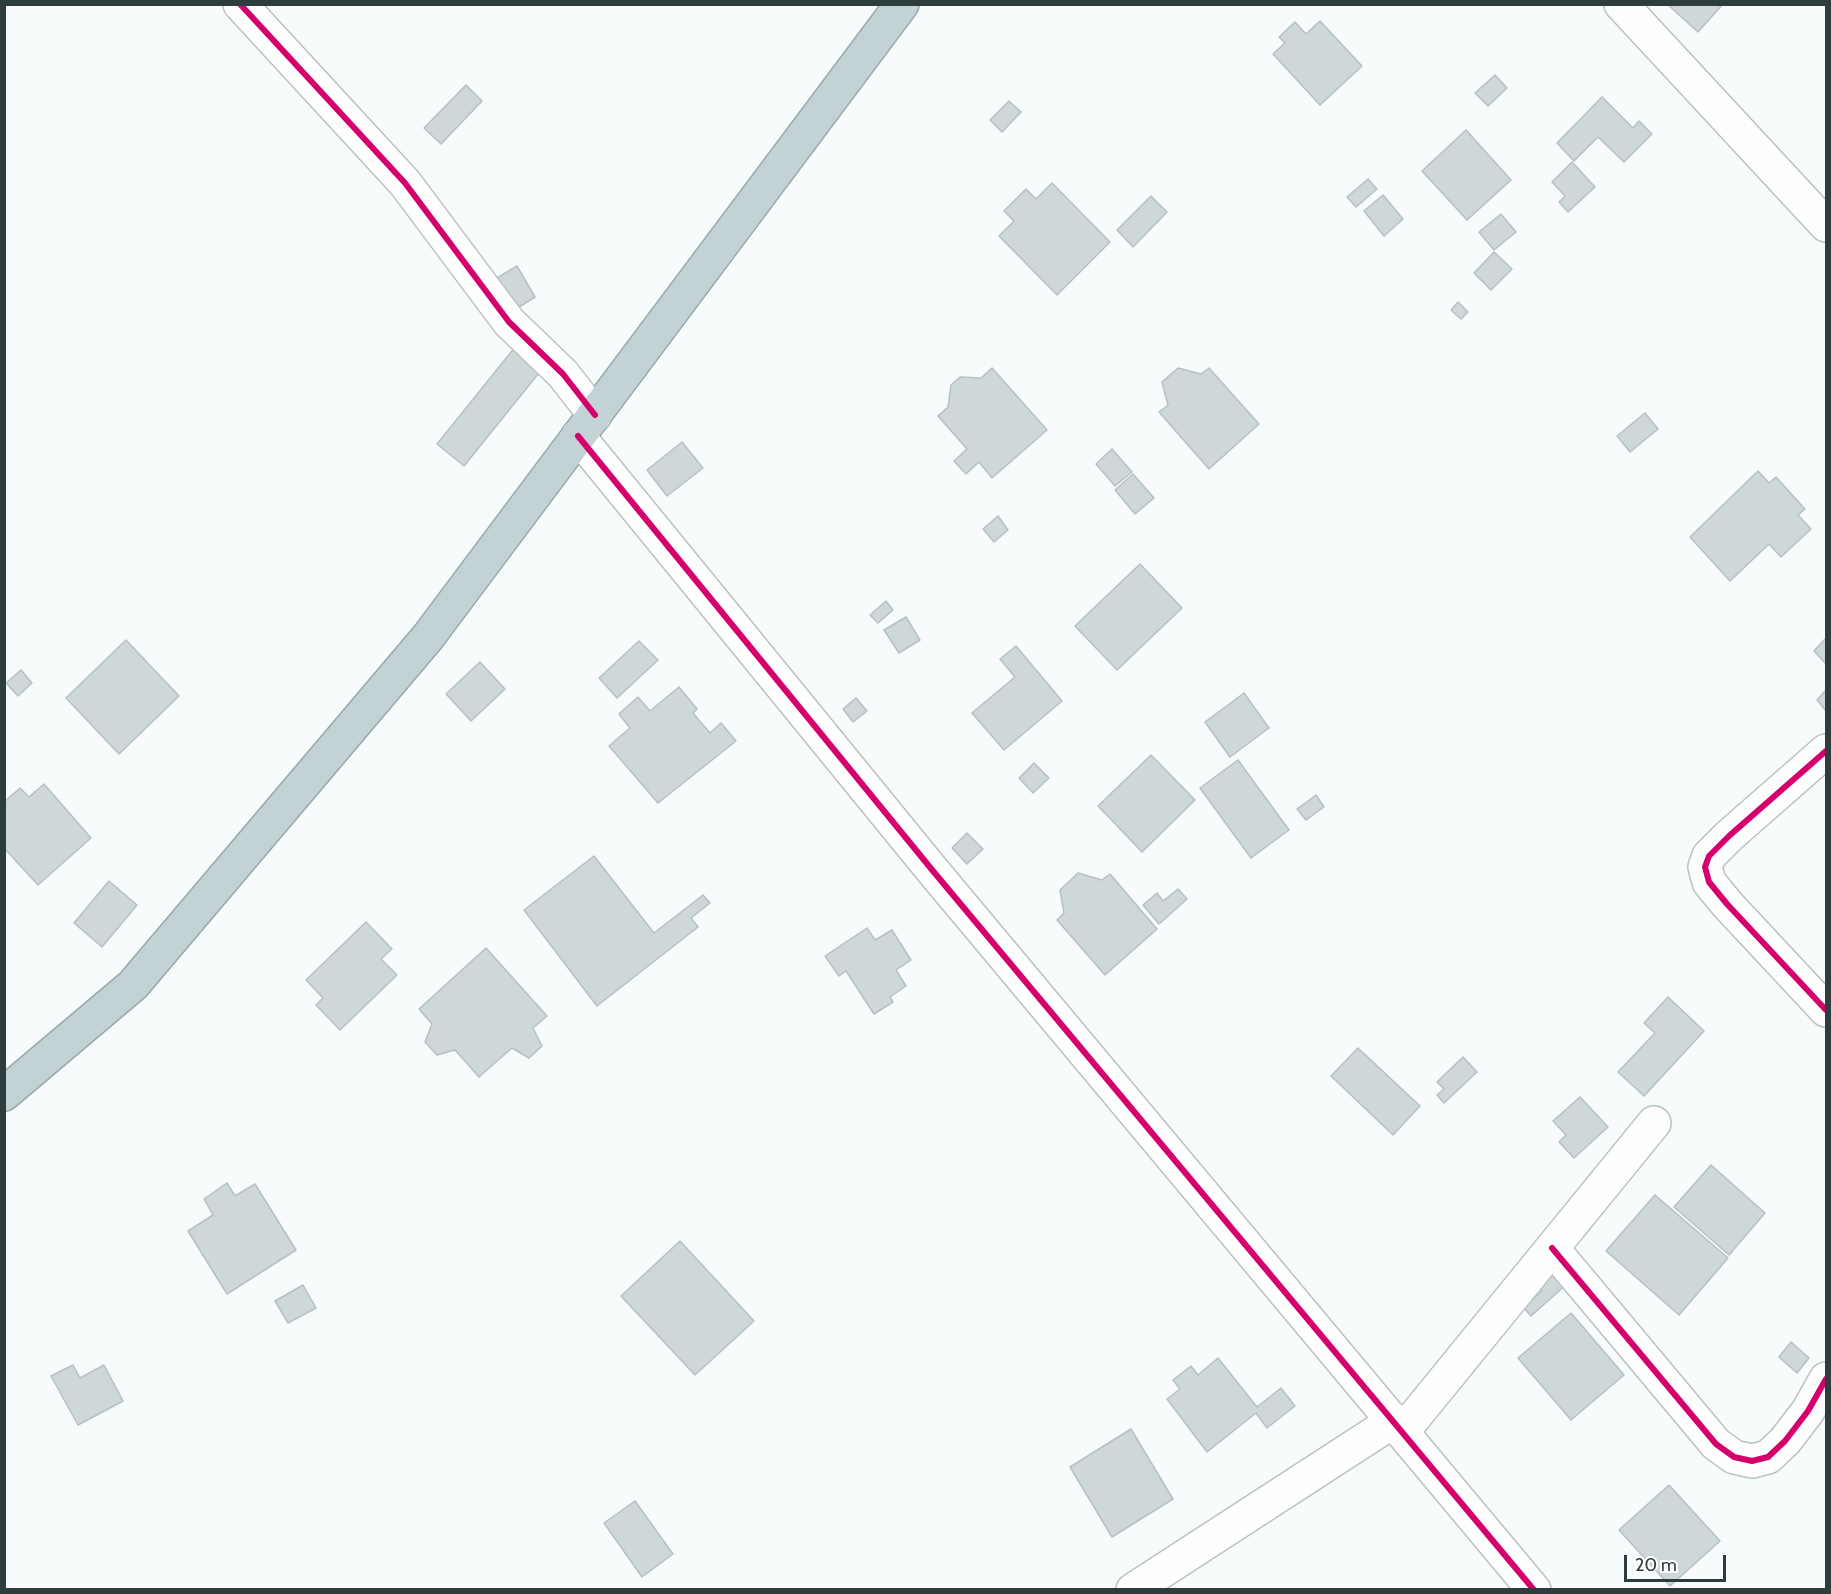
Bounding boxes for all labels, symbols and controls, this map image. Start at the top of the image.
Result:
scale bar [1627,1543,1729,1581]
text: 20 m [1635,1554,1677,1576]

